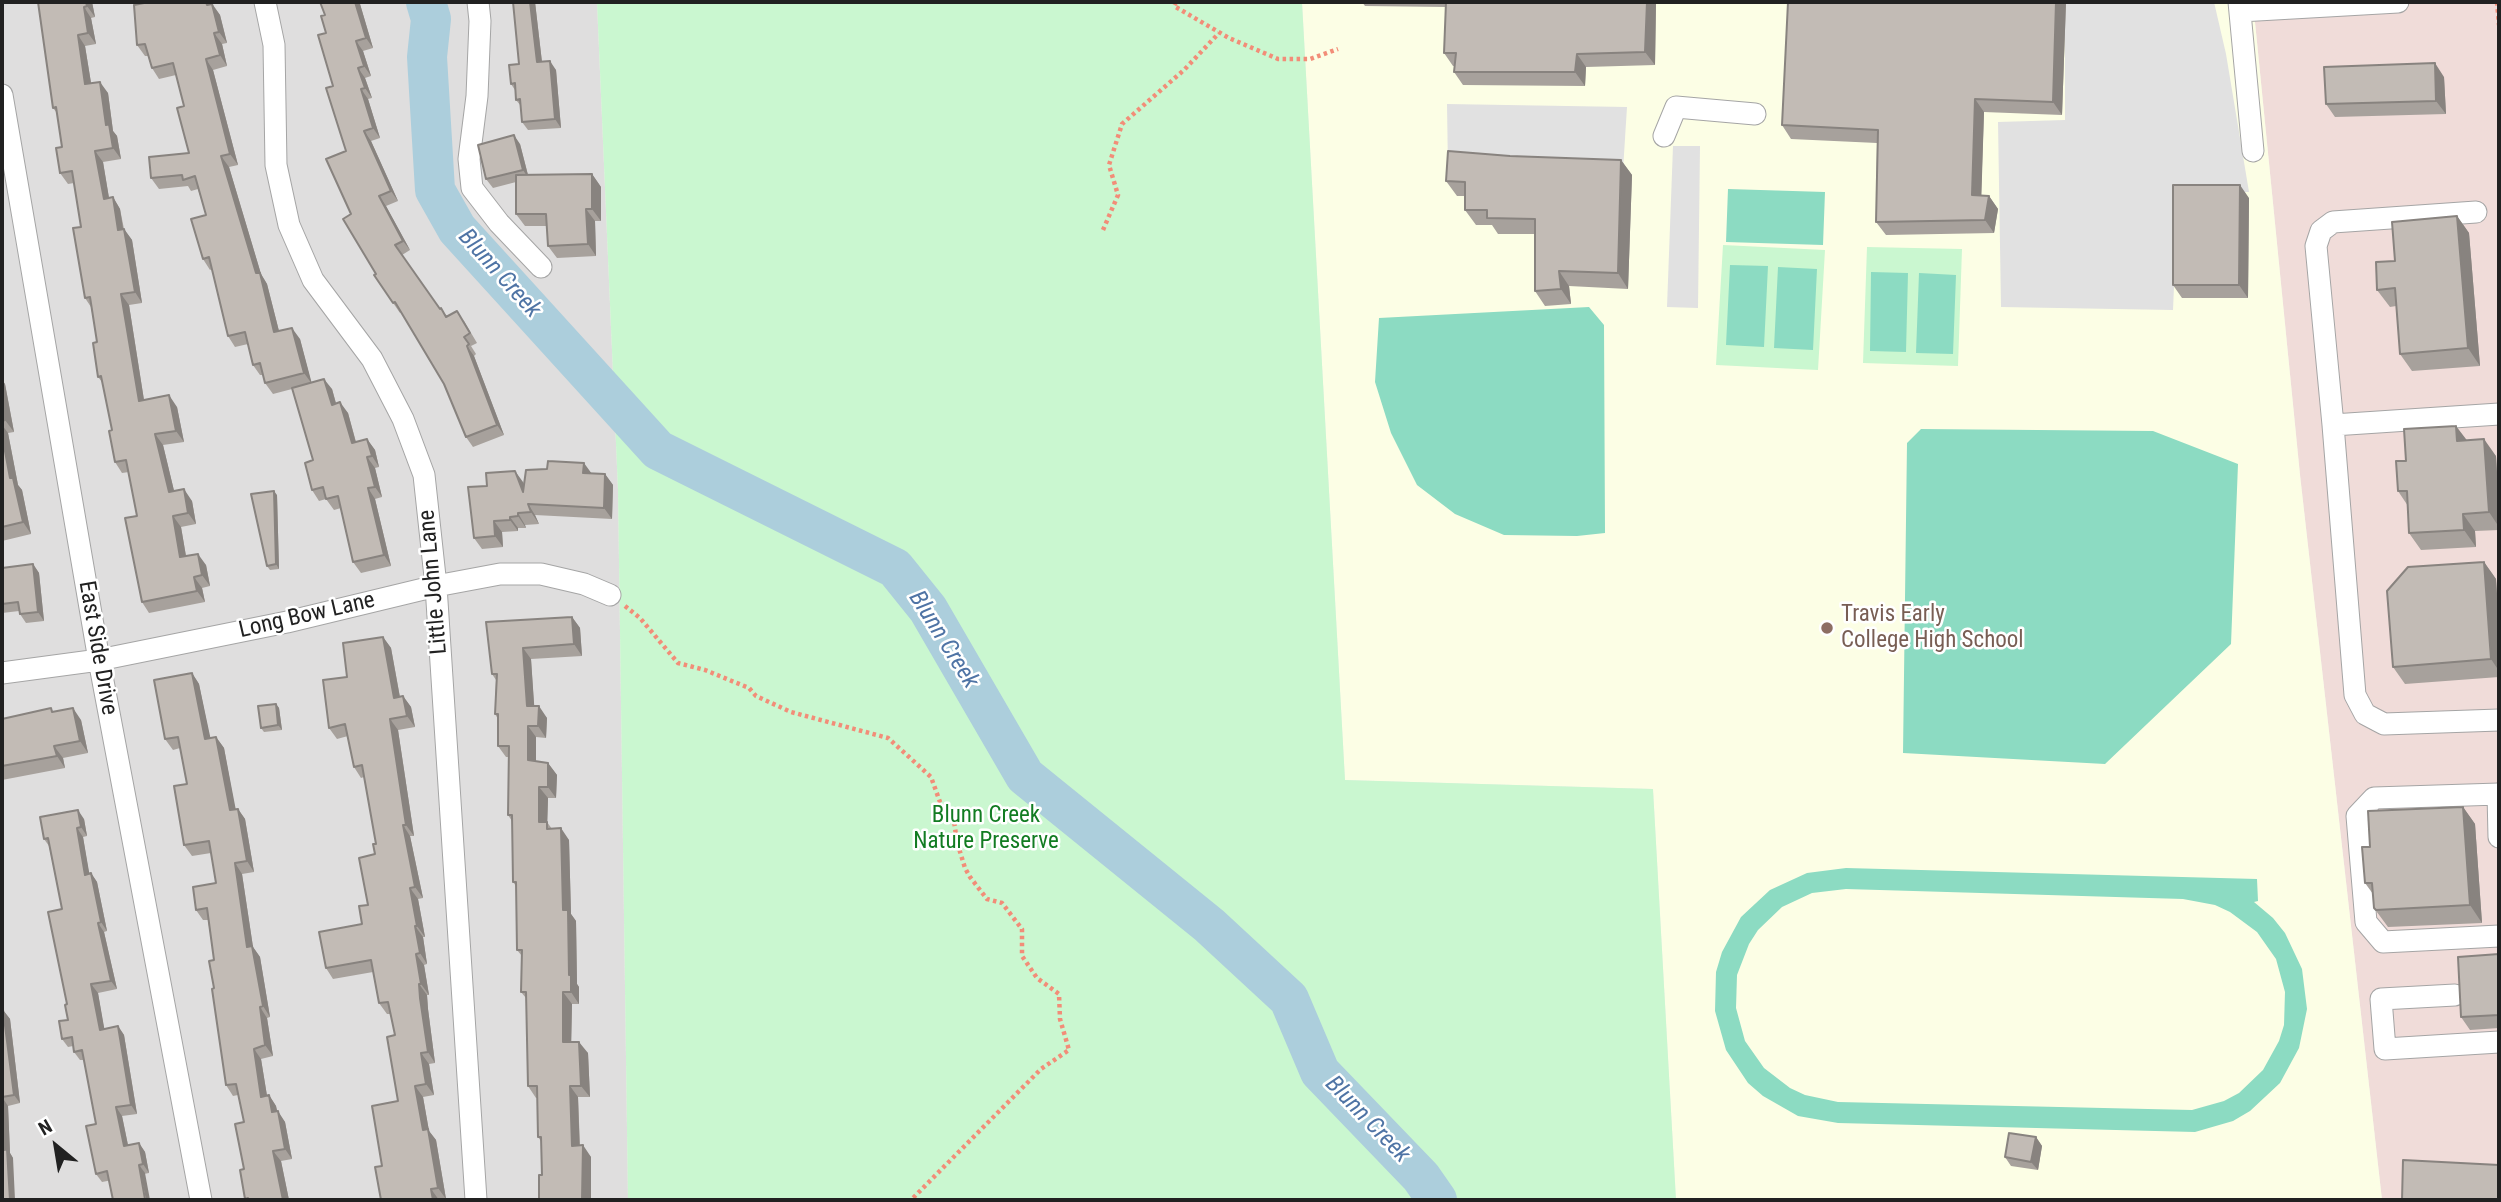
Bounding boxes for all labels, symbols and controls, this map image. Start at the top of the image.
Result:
water label: Blunn Creek [452,224,546,324]
street label: Little John Lane [414,508,454,656]
street label: East Side Drive [72,579,122,717]
water label: Blunn Creek [902,586,984,694]
street label: Long Bow Lane [236,587,378,645]
place label: Travis Early College High School [1841,601,2024,655]
marker: Travis Early College High School [1819,620,1835,636]
park label: Blunn Creek Nature Preserve [913,802,1059,856]
water label: Blunn Creek [1319,1071,1415,1169]
north arrow [21,1111,91,1181]
text: N [34,1115,56,1140]

